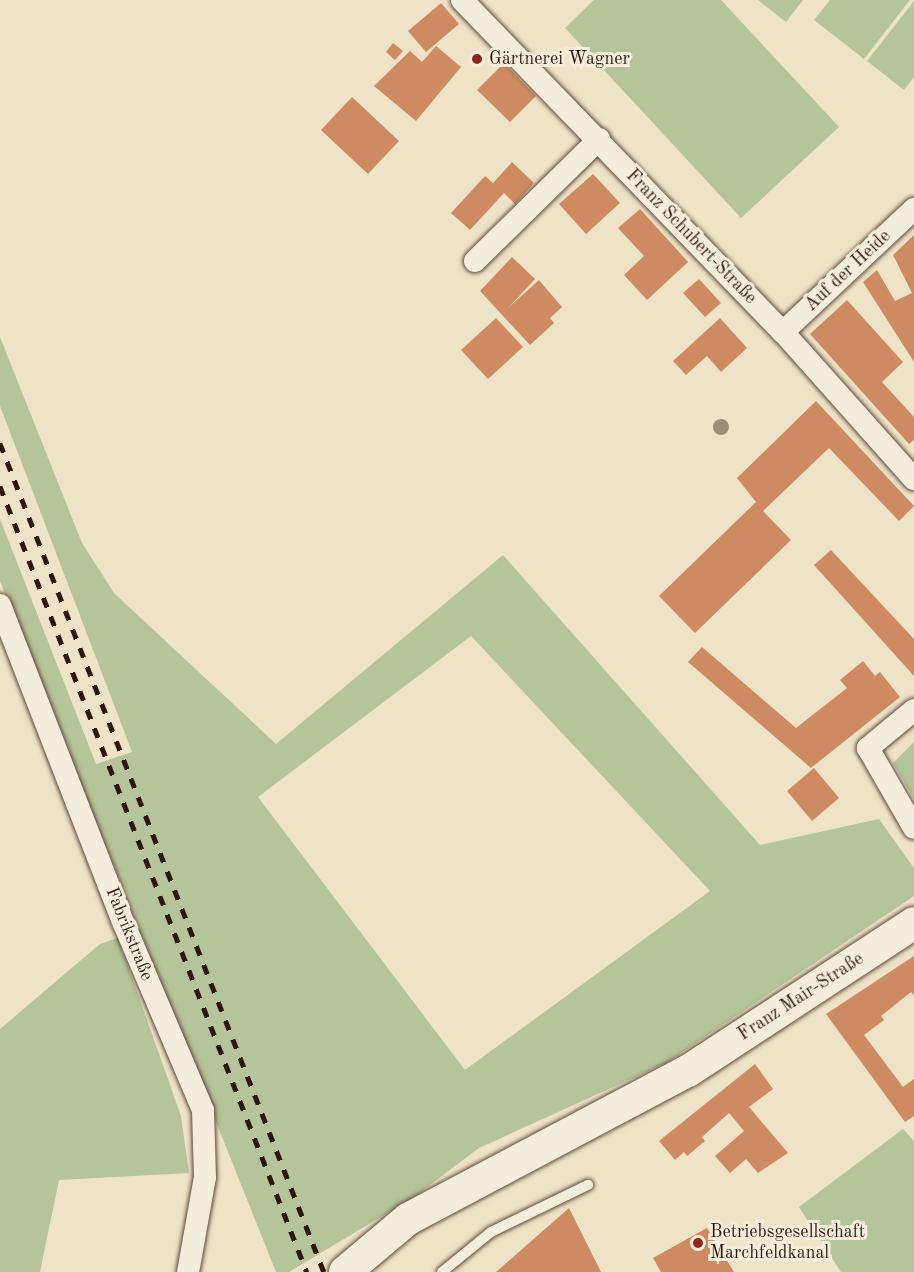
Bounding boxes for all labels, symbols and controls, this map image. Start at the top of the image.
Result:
place label: Gärtnerei Wagner [489,48,630,70]
marker: Gärtnerei Wagner [470,52,484,66]
street label: Franz Schubert-Straße [621,165,761,309]
street label: Auf der Heide [801,226,895,316]
street label: Fabrikstraße [100,884,158,984]
street label: Franz Mair-Straße [734,948,868,1046]
place label: Betriebsgesellschaft Marchfeldkanal [710,1222,865,1264]
marker: Betriebsgesellschaft Marchfeldkanal [691,1236,705,1250]

